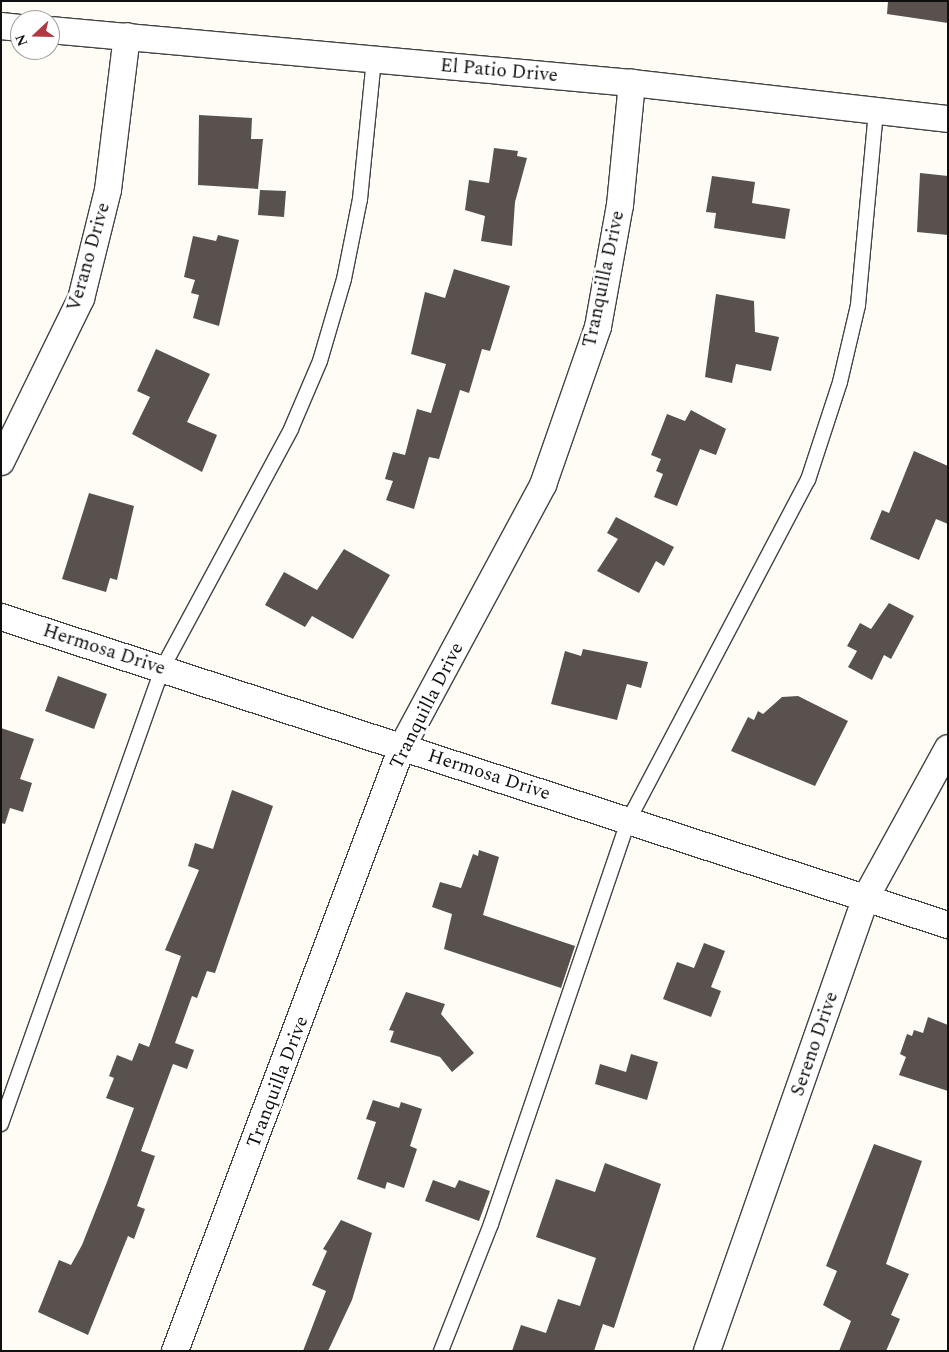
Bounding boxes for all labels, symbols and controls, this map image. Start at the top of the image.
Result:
north arrow [10,10,60,60]
text: N [10,31,33,49]
street label: El Patio Drive [439,55,559,87]
street label: Verano Drive [63,200,115,314]
street label: Tranquilla Drive [578,209,630,349]
street label: Hermosa Drive [40,619,168,681]
street label: Tranquilla Drive [385,639,469,773]
street label: Hermosa Drive [425,744,553,806]
street label: Sereno Drive [786,989,844,1099]
street label: Tranquilla Drive [242,1013,314,1151]

